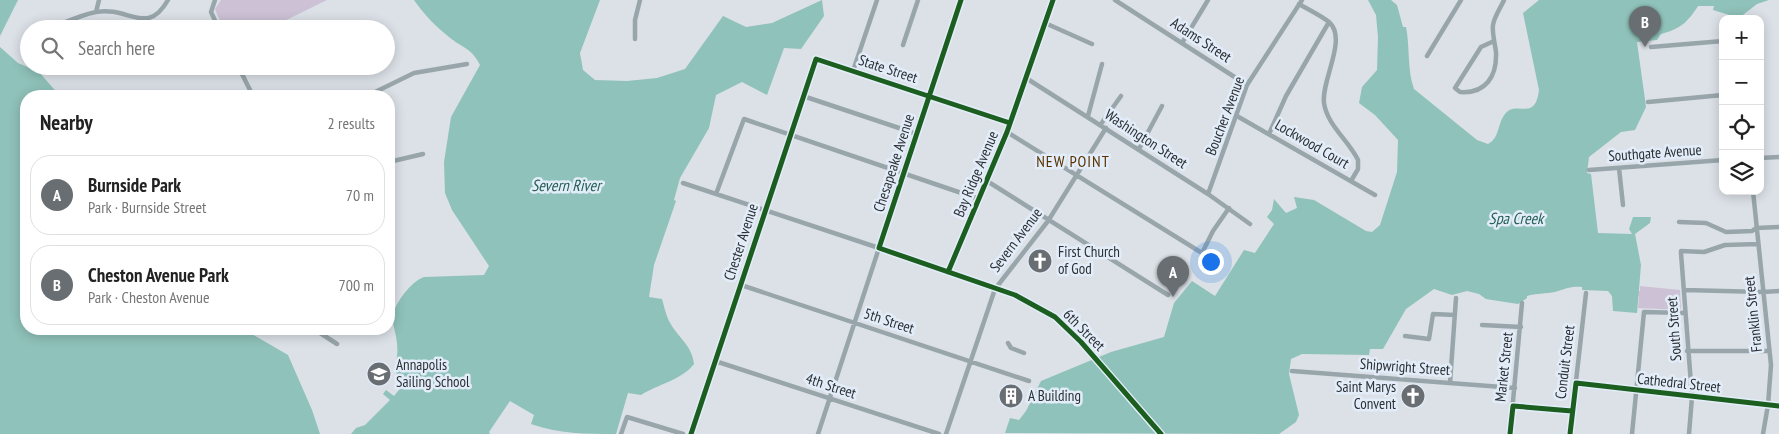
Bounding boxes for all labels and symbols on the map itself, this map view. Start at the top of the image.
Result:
pin: B [1629,6,1661,47]
street label: Adams Street [1167,13,1235,66]
street label: State Street [856,50,920,87]
street label: Boucher Avenue [1201,74,1248,158]
street label: Washington Street [1101,105,1191,172]
street label: Chesapeake Avenue [869,111,918,214]
street label: Lockwood Court [1272,115,1353,172]
street label: Bay Ridge Avenue [949,128,1002,220]
street label: Southgate Avenue [1608,140,1702,165]
district label: NEW POINT [1036,151,1110,171]
water label: Severn River [531,175,603,195]
street label: Chester Avenue [719,201,762,283]
street label: Severn Avenue [985,204,1046,276]
water label: Spa Creek [1489,208,1545,228]
place label: First Church of God [1058,242,1120,278]
church icon: First Church of God [1027,248,1053,274]
your location [1198,249,1224,275]
pin: A [1157,256,1189,297]
street label: Franklin Street [1739,275,1766,353]
street label: South Street [1662,296,1685,362]
street label: 5th Street [862,303,917,338]
street label: 6th Street [1059,305,1109,355]
street label: Conduit Street [1551,324,1578,400]
street label: Market Street [1490,331,1517,403]
street label: Shipwright Street [1359,354,1451,379]
place label: Annapolis Sailing School [396,355,470,391]
school or university icon: Annapolis Sailing School [366,361,392,387]
street label: 4th Street [804,368,859,403]
street label: Cathedral Street [1636,369,1722,396]
place label: Saint Marys Convent [1336,377,1396,413]
building icon: A Building [998,383,1024,409]
church icon: Saint Marys Convent [1400,383,1426,409]
place label: A Building [1028,386,1081,405]

